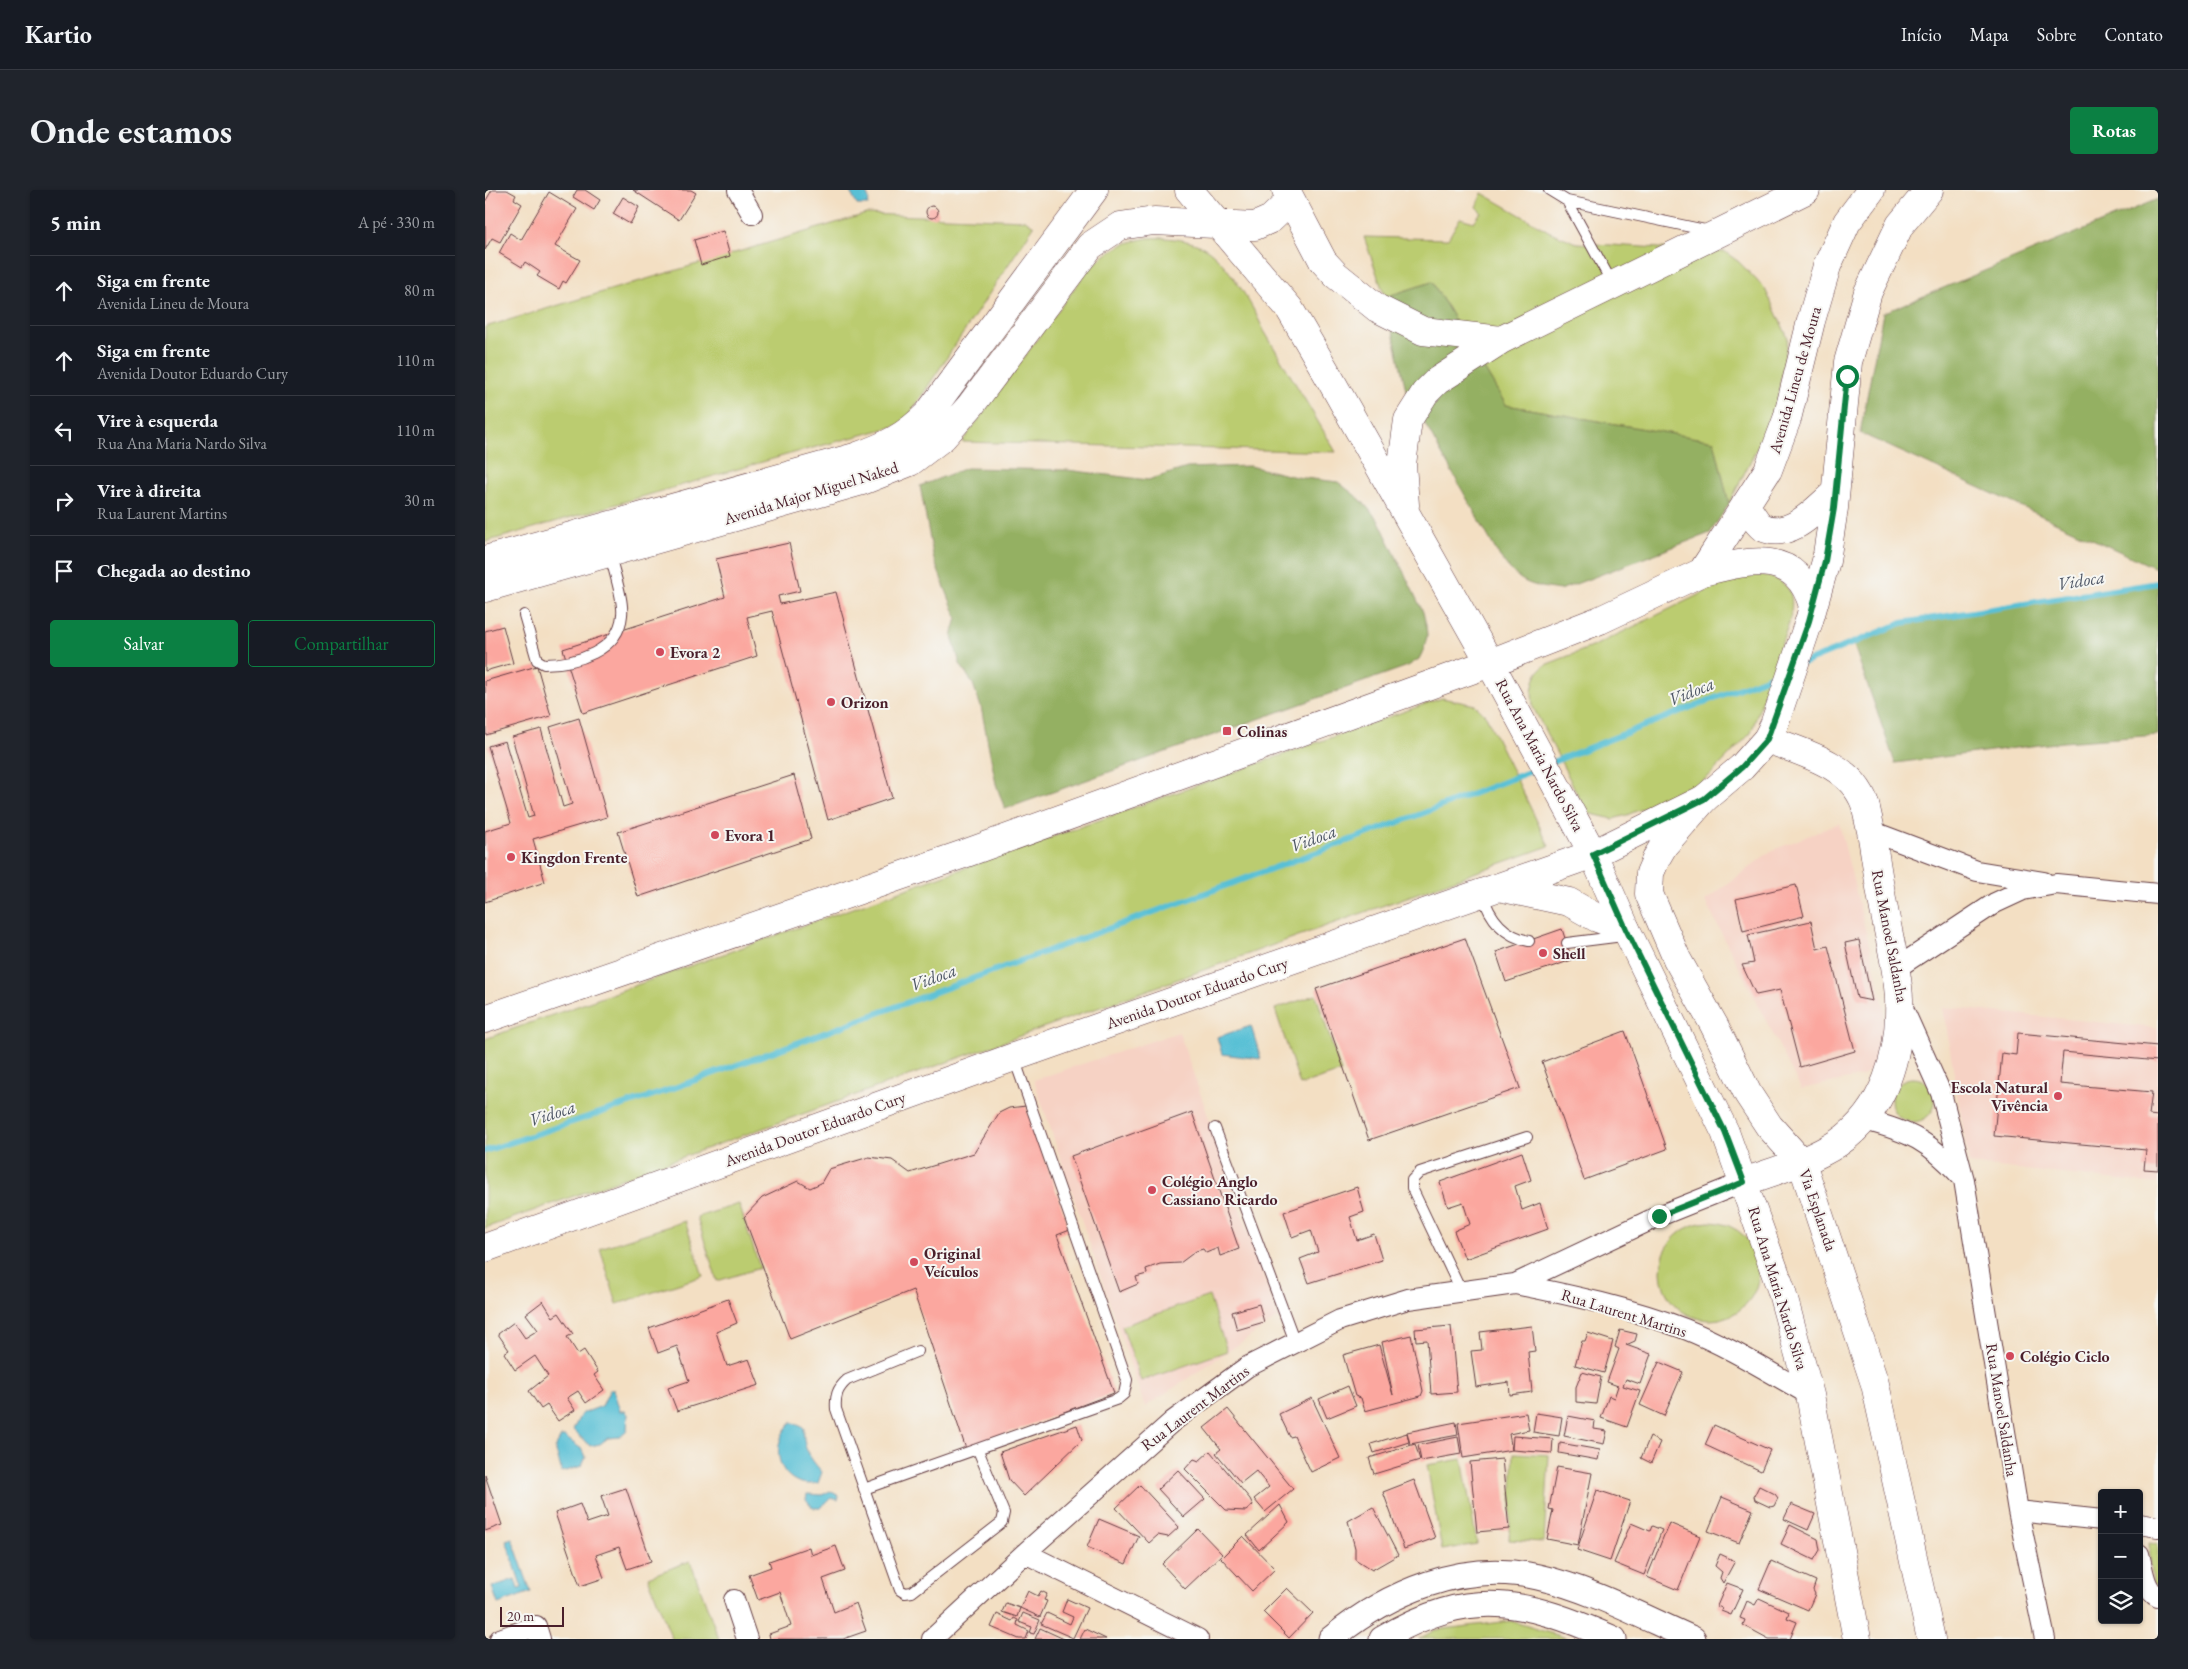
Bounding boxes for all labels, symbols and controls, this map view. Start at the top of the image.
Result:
text: Kartio [25,19,92,50]
text: Início [1901,23,1942,46]
text: Mapa [1970,23,2009,46]
text: Sobre [2037,23,2076,46]
text: Contato [2104,23,2163,46]
button: Rotas [2070,107,2158,154]
text: Onde estamos [30,108,232,153]
text: 5 min [50,209,101,236]
text: A pé · 330 m [358,212,435,233]
text: Siga em frente [97,268,210,293]
icon: ahead [50,277,78,305]
text: 80 m [404,280,435,301]
text: Avenida Lineu de Moura [97,293,249,314]
street label: Avenida Lineu de Moura [1764,303,1826,457]
text: Siga em frente [97,338,210,363]
icon: ahead [50,347,78,375]
text: 110 m [396,350,435,371]
text: Avenida Doutor Eduardo Cury [97,363,288,384]
route start [1836,365,1859,388]
text: Vire à esquerda [97,408,218,433]
icon: left [50,417,78,445]
text: 110 m [396,420,435,441]
text: Rua Ana Maria Nardo Silva [97,433,267,454]
street label: Avenida Major Miguel Naked [720,456,901,530]
text: Vire à direita [97,478,201,503]
icon: right [50,487,78,515]
text: 30 m [404,490,435,511]
text: Rua Laurent Martins [97,503,227,524]
icon: arrive [50,557,78,585]
text: Chegada ao destino [97,558,251,583]
water label: Vidoca [2056,565,2106,595]
button: Salvar [50,620,238,667]
button: Compartilhar [248,620,435,667]
place label: Evora 2 [670,642,721,663]
marker: Evora 2 [654,646,666,658]
water label: Vidoca [1665,671,1717,711]
street label: Rua Ana Maria Nardo Silva [1491,675,1589,835]
place label: Orizon [841,692,889,713]
marker: Orizon [825,696,837,708]
place label: Colinas [1237,721,1287,742]
marker: Colinas [1221,725,1233,737]
water label: Vidoca [1287,819,1339,857]
place label: Evora 1 [725,825,775,846]
marker: Evora 1 [709,829,721,841]
place label: Kingdon Frente [521,847,628,868]
marker: Kingdon Frente [505,851,517,863]
street label: Rua Manoel Saldanha [1867,868,1913,1005]
place label: Shell [1553,943,1586,964]
marker: Shell [1537,947,1549,959]
street label: Avenida Doutor Eduardo Cury [1102,952,1292,1034]
water label: Vidoca [907,958,959,996]
place label: Escola Natural Vivência [1951,1077,2049,1116]
street label: Avenida Doutor Eduardo Cury [721,1086,909,1172]
marker: Escola Natural Vivência [2052,1090,2064,1102]
water label: Vidoca [526,1095,578,1131]
street label: Via Esplanada [1794,1166,1842,1255]
place label: Colégio Anglo Cassiano Ricardo [1162,1171,1278,1210]
marker: Colégio Anglo Cassiano Ricardo [1146,1184,1158,1196]
street label: Rua Ana Maria Nardo Silva [1743,1204,1813,1373]
route end [1648,1205,1671,1228]
place label: Original Veículos [924,1243,981,1282]
marker: Original Veículos [908,1256,920,1268]
street label: Rua Laurent Martins [1559,1284,1689,1342]
street label: Rua Manoel Saldanha [1981,1342,2023,1479]
place label: Colégio Ciclo [2020,1346,2110,1367]
marker: Colégio Ciclo [2004,1350,2016,1362]
street label: Rua Laurent Martins [1137,1360,1253,1456]
map controls [2098,1489,2143,1624]
button: + [2098,1489,2143,1534]
button: − [2098,1534,2143,1579]
button: layers [2098,1579,2143,1624]
scale bar [500,1604,564,1627]
text: 20 m [507,1607,534,1625]

